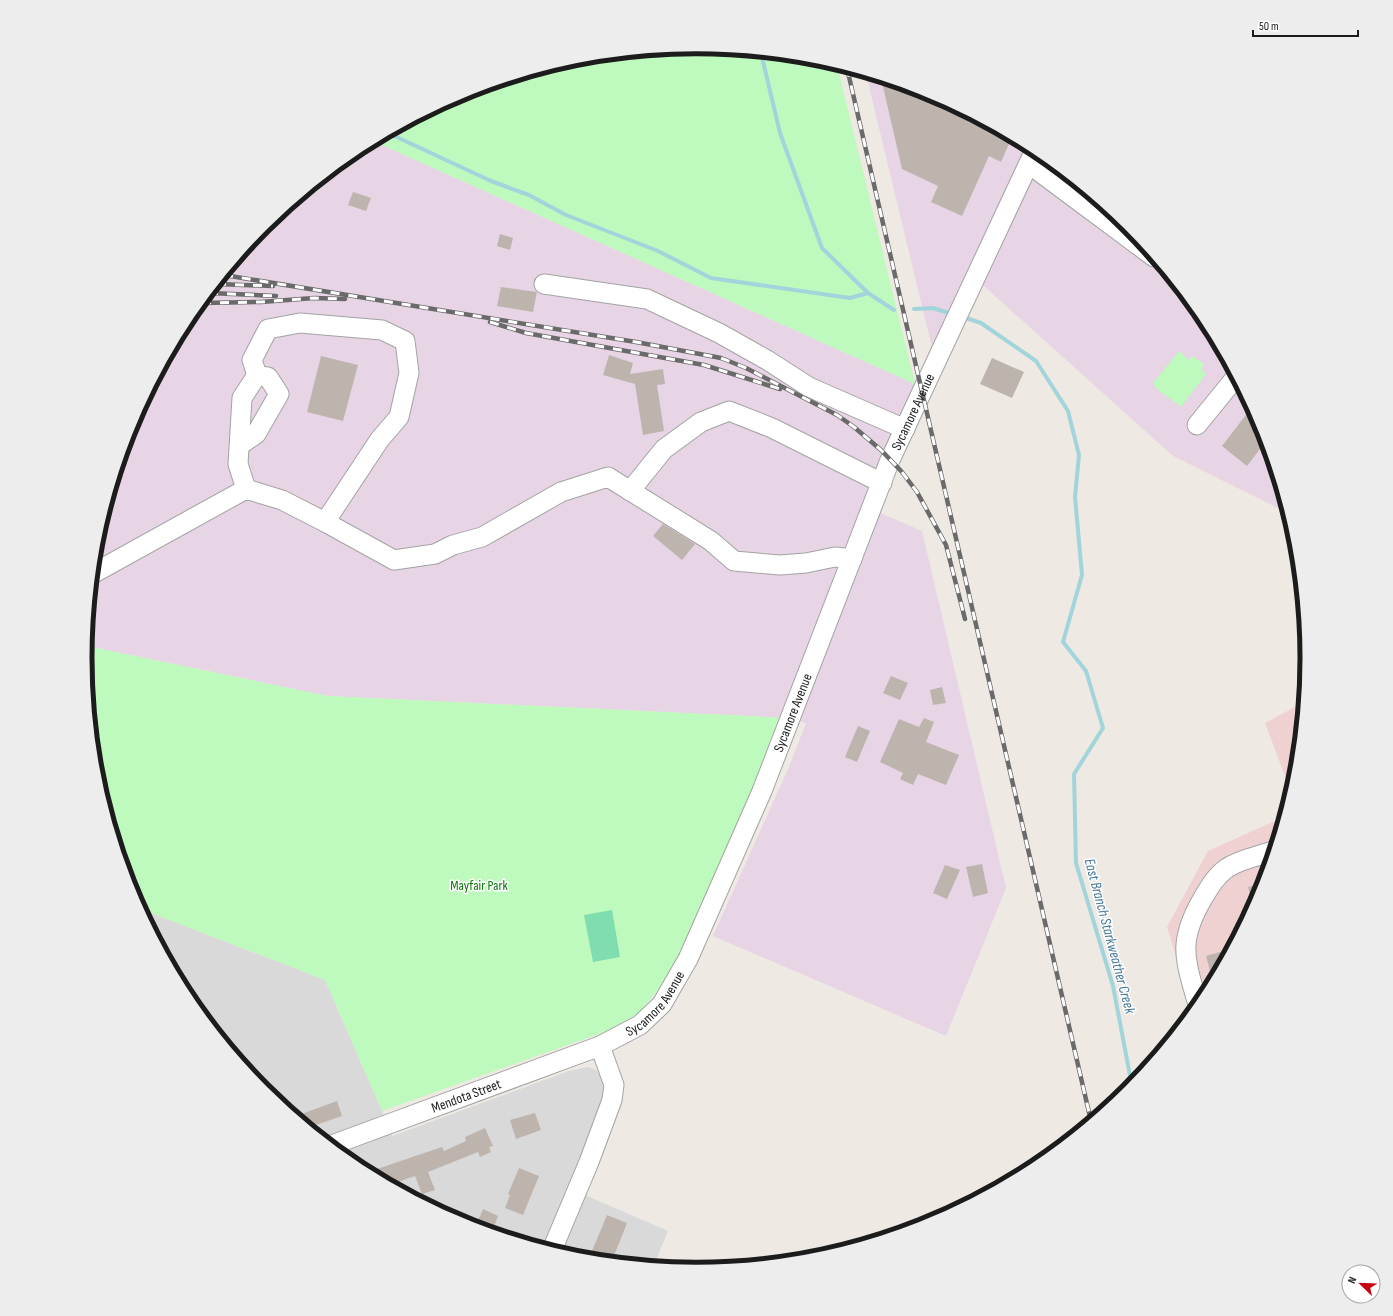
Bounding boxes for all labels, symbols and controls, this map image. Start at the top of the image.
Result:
scale bar [1253,12,1358,38]
text: 50 m [1259,19,1279,34]
street label: Sycamore Avenue [888,371,938,453]
street label: Sycamore Avenue [770,671,816,754]
water label: East Branch Starkweather Creek [1080,856,1139,1016]
park label: Mayfair Park [450,877,509,894]
street label: Sycamore Avenue [623,968,688,1040]
street label: Mendota Street [429,1075,504,1117]
north arrow [1341,1264,1381,1304]
text: N [1345,1275,1359,1286]

